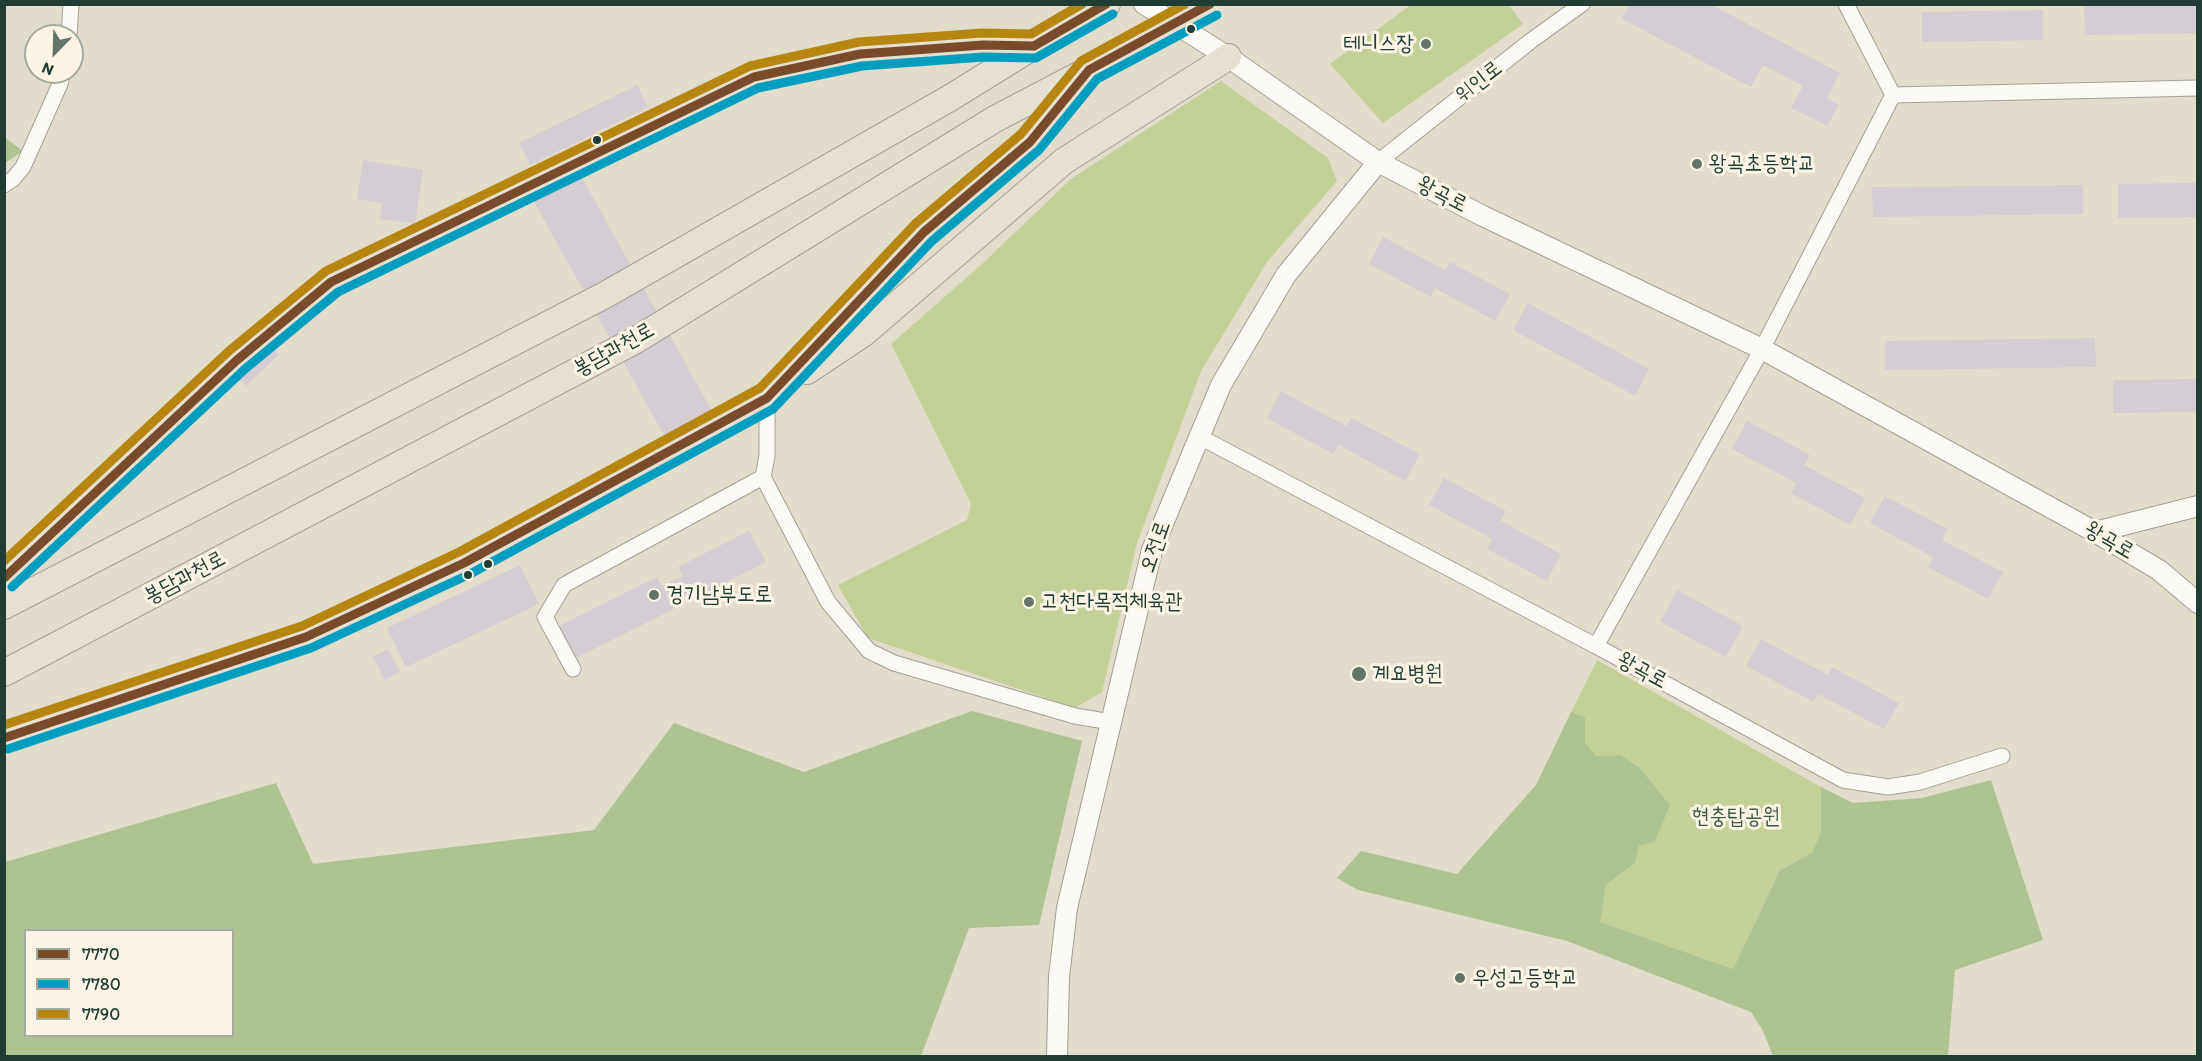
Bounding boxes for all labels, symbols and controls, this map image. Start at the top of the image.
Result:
unlabelled marker [1185,23,1197,35]
north arrow [24,24,84,84]
place label: 테니스장 [1343,31,1414,57]
marker: 테니스장 [1419,37,1433,51]
street label: 위인로 [1450,55,1508,109]
text: N [39,58,56,80]
unlabelled marker [591,134,603,146]
place label: 왕곡초등학교 [1709,151,1815,177]
marker: 왕곡초등학교 [1690,157,1704,171]
street label: 왕곡로 [1412,171,1472,219]
street label: 봉담과천로 [569,317,659,383]
street label: 왕곡로 [2079,516,2139,566]
street label: 오전로 [1135,518,1177,576]
street label: 봉담과천로 [140,546,230,610]
unlabelled marker [482,558,494,570]
unlabelled marker [462,569,474,581]
place label: 경기남부도로 [666,582,772,608]
marker: 경기남부도로 [647,588,661,602]
place label: 고천다목적체육관 [1041,589,1183,615]
marker: 고천다목적체육관 [1022,595,1036,609]
street label: 왕곡로 [1612,647,1672,695]
place label: 계요병원 [1372,661,1443,687]
marker: 계요병원 [1350,665,1368,683]
park label: 현충탑공원 [1692,804,1780,830]
legend [24,929,234,1037]
text: 7770 [82,943,120,965]
place label: 우성고등학교 [1472,965,1578,991]
marker: 우성고등학교 [1453,971,1467,985]
text: 7780 [82,973,121,995]
text: 7790 [82,1003,120,1025]

